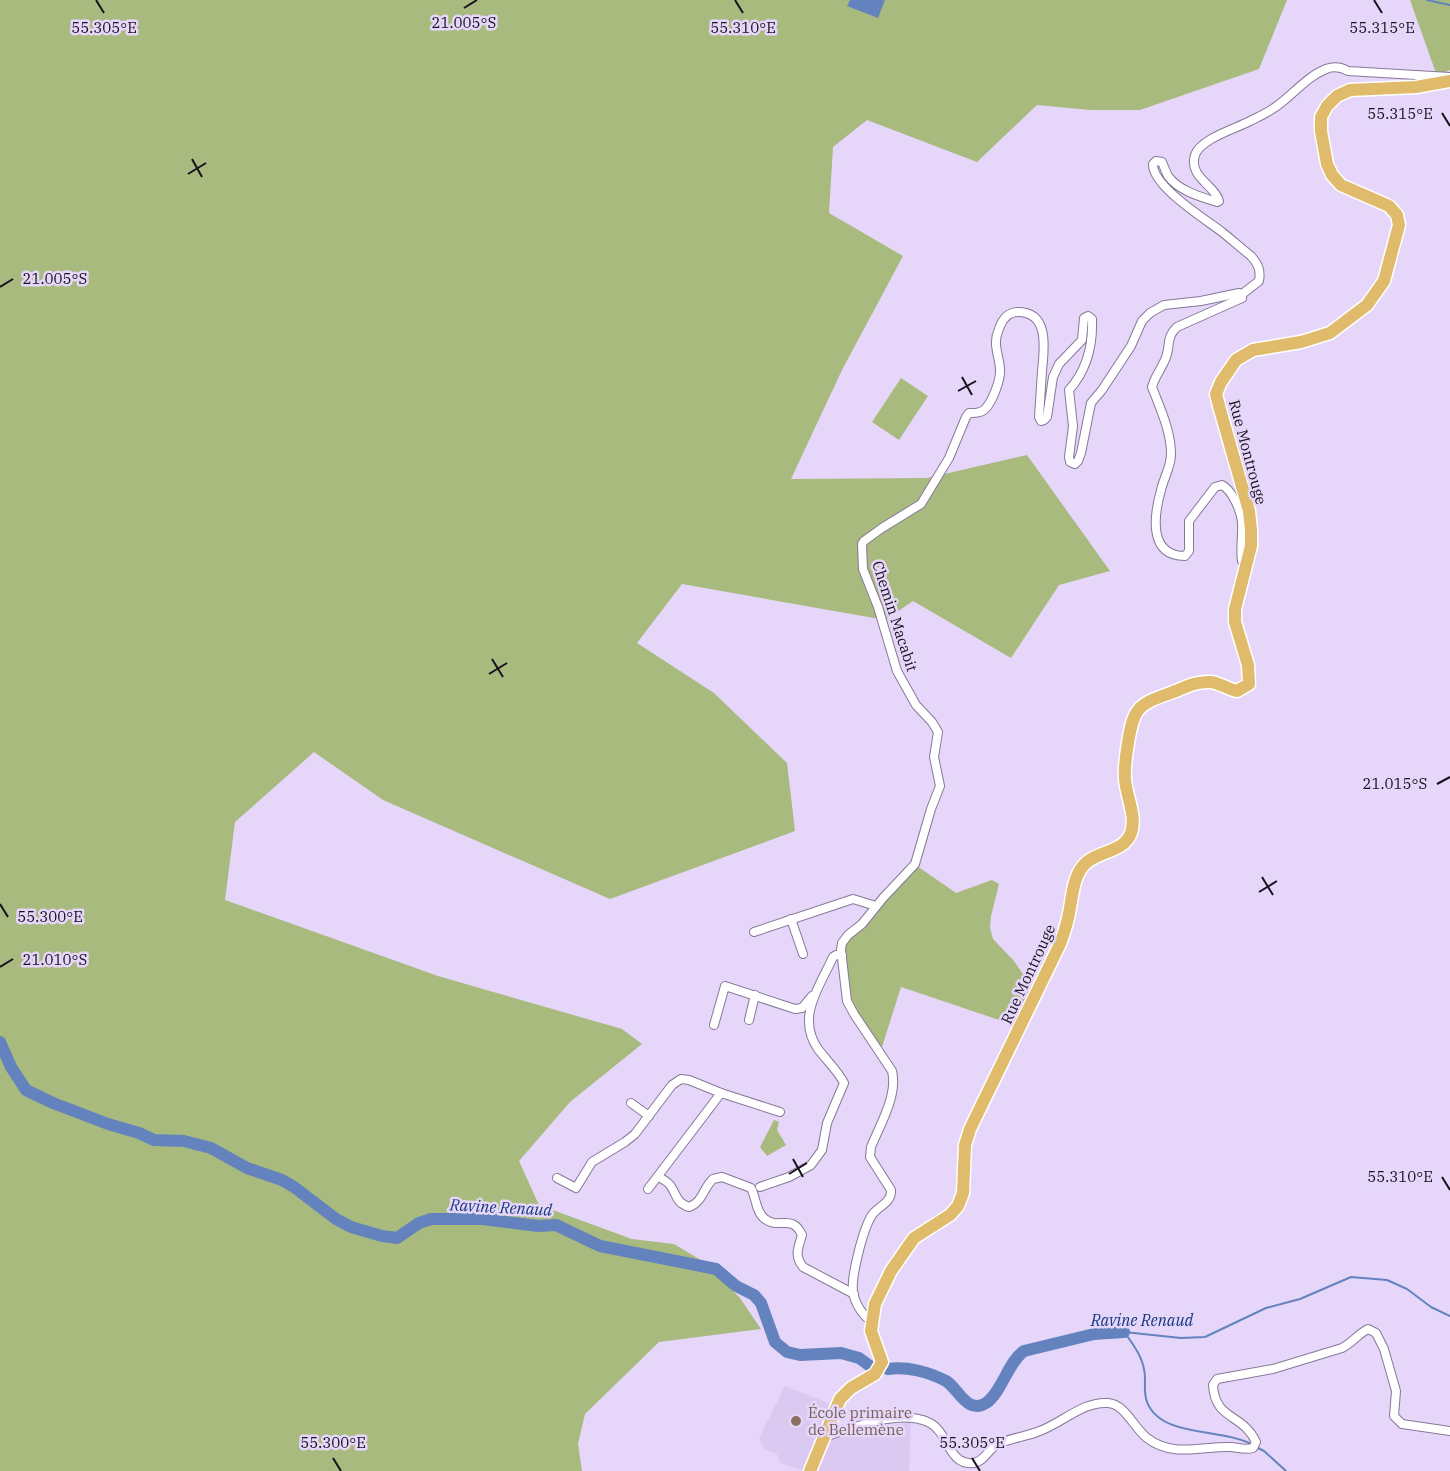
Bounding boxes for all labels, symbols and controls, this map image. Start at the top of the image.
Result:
text: 21.005°S [432,13,496,32]
text: 55.305°E [71,18,137,37]
text: 55.310°E [710,18,776,37]
text: 55.315°E [1349,18,1415,37]
text: 55.315°E [1367,104,1433,123]
text: 21.005°S [23,269,87,288]
street label: Rue Montrouge [1225,398,1271,506]
street label: Chemin Macabit [868,558,922,674]
text: 21.015°S [1363,774,1427,793]
text: 55.300°E [17,907,83,926]
street label: Rue Montrouge [997,921,1059,1027]
text: 21.010°S [23,950,87,969]
text: 55.310°E [1367,1167,1433,1186]
water label: Ravine Renaud [448,1194,553,1220]
water label: Ravine Renaud [1090,1310,1193,1330]
place label: École primaire de Bellemène [808,1403,912,1439]
marker: École primaire de Bellemène [789,1414,803,1428]
text: 55.300°E [300,1433,366,1452]
text: 55.305°E [939,1433,1005,1452]

